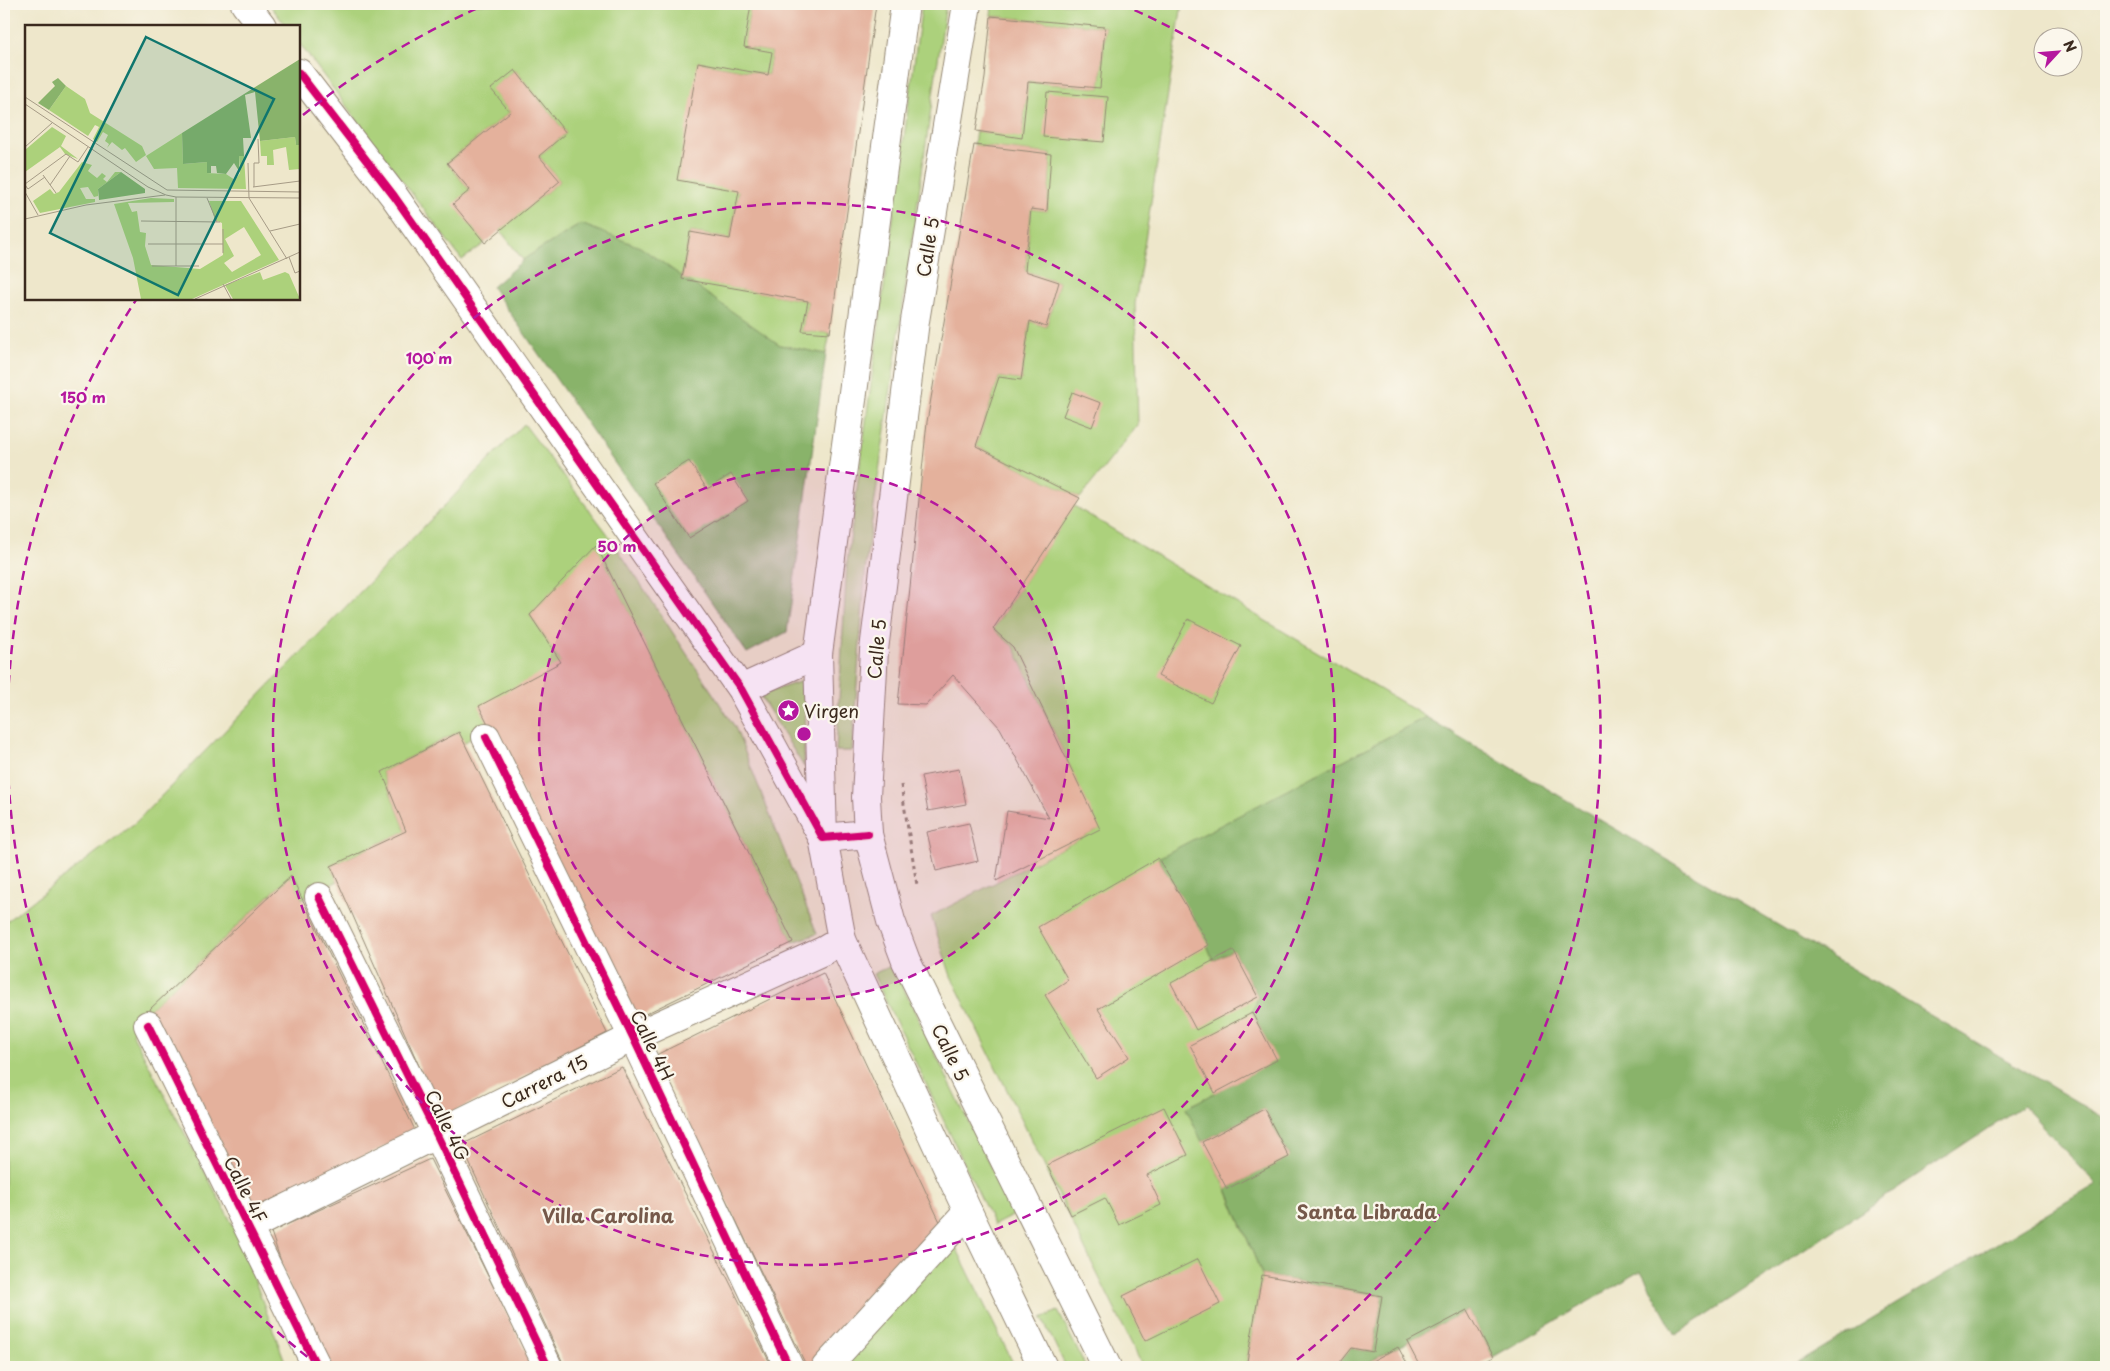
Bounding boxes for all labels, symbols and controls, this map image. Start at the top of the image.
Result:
inset map [25,25,300,300]
north arrow [2032,28,2082,78]
text: N [2058,36,2082,56]
street label: Calle 5 [909,215,945,279]
text: 100 m [406,346,452,369]
text: 150 m [60,385,106,408]
text: 50 m [598,534,636,557]
street label: Calle 5 [860,618,892,680]
place label: Virgen [804,697,859,724]
place icon: Virgen [776,698,800,722]
centre of rings [795,725,813,743]
street label: Calle 4H [624,1005,682,1085]
street label: Calle 5 [926,1019,976,1085]
street label: Carrera 15 [496,1047,592,1115]
street label: Calle 4G [419,1085,477,1165]
street label: Calle 4F [218,1151,274,1227]
district label: Santa Librada [1297,1197,1437,1225]
district label: Villa Carolina [542,1201,674,1229]

